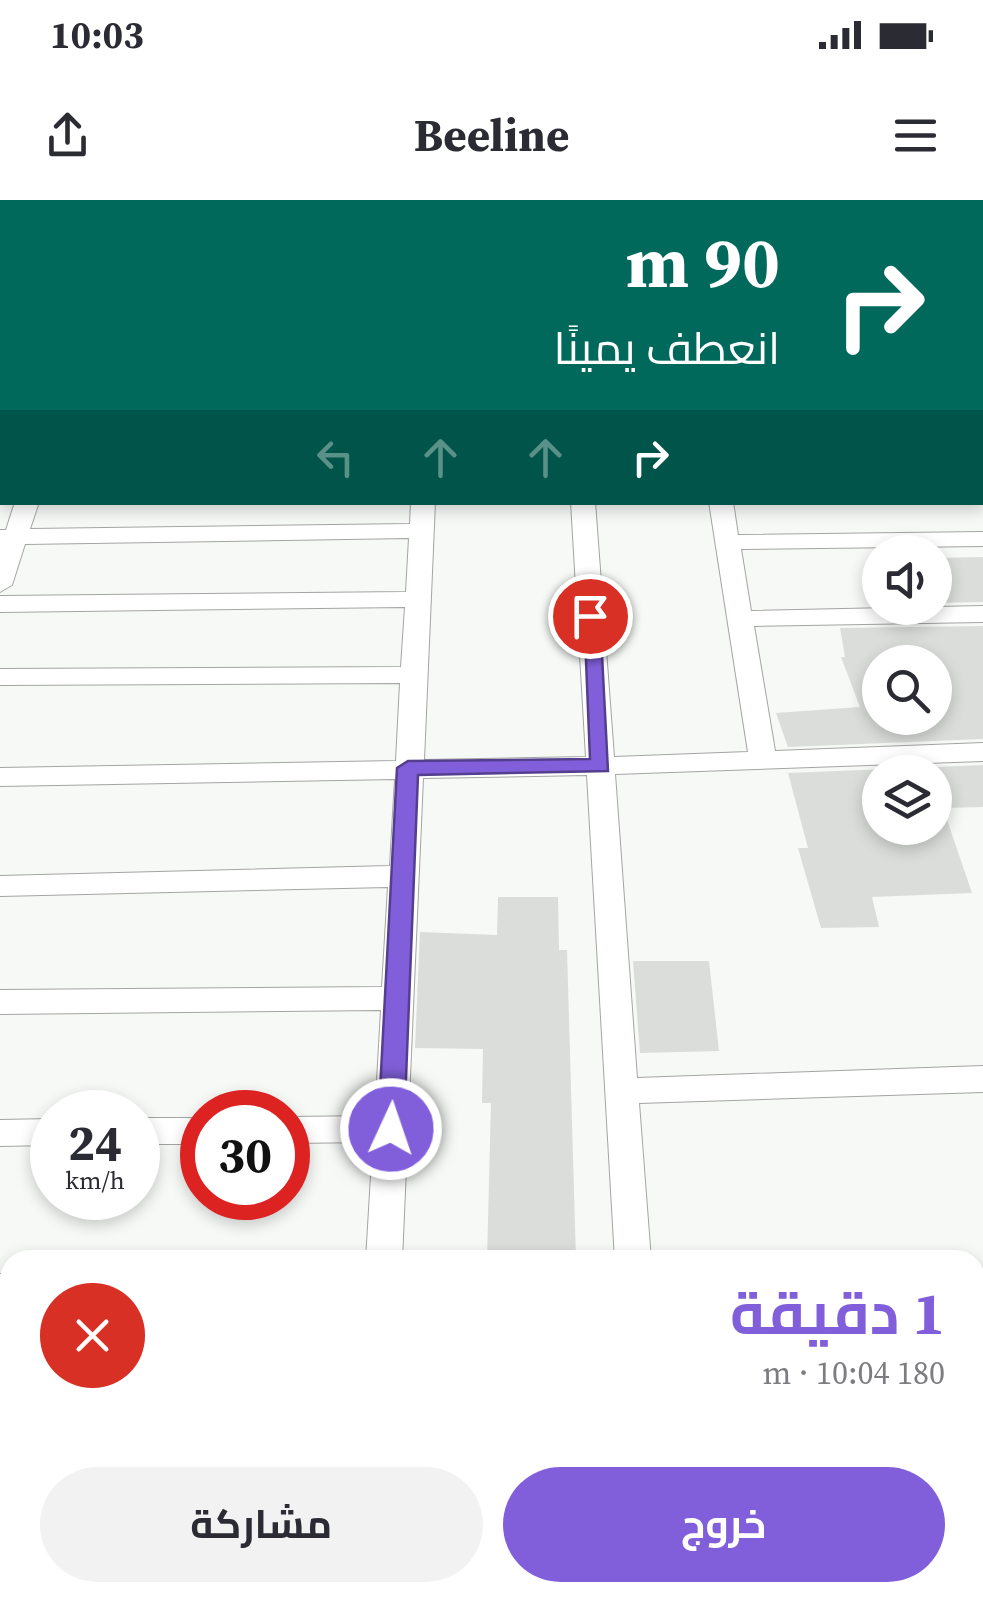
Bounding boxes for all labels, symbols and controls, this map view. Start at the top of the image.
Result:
text: 10:03 [50,9,144,61]
text: Beeline [414,104,569,166]
icon: share [40,108,95,163]
icon: menu [888,108,943,163]
text: 90 m [626,214,780,310]
icon: right [815,240,945,370]
text: انعطف يمينًا [553,317,780,379]
icon: left [308,430,363,485]
icon: ahead [413,430,468,485]
icon: ahead [518,430,573,485]
icon: right [623,430,678,485]
map controls [862,535,952,845]
button: sound [862,535,952,625]
pin [548,574,633,659]
icon: arrive [563,589,618,644]
button: search [862,645,952,735]
button: layers [862,755,952,845]
position arrow [339,1077,443,1181]
speed limit sign: 30 [180,1090,310,1220]
text: 24 [68,1108,122,1177]
text: km/h [65,1163,125,1197]
text: 1 دقيقة [730,1272,945,1354]
button: close [40,1283,145,1388]
text: 180 m · 10:04 [763,1351,945,1395]
button: مشاركة [40,1467,483,1582]
button: خروج [503,1467,945,1582]

